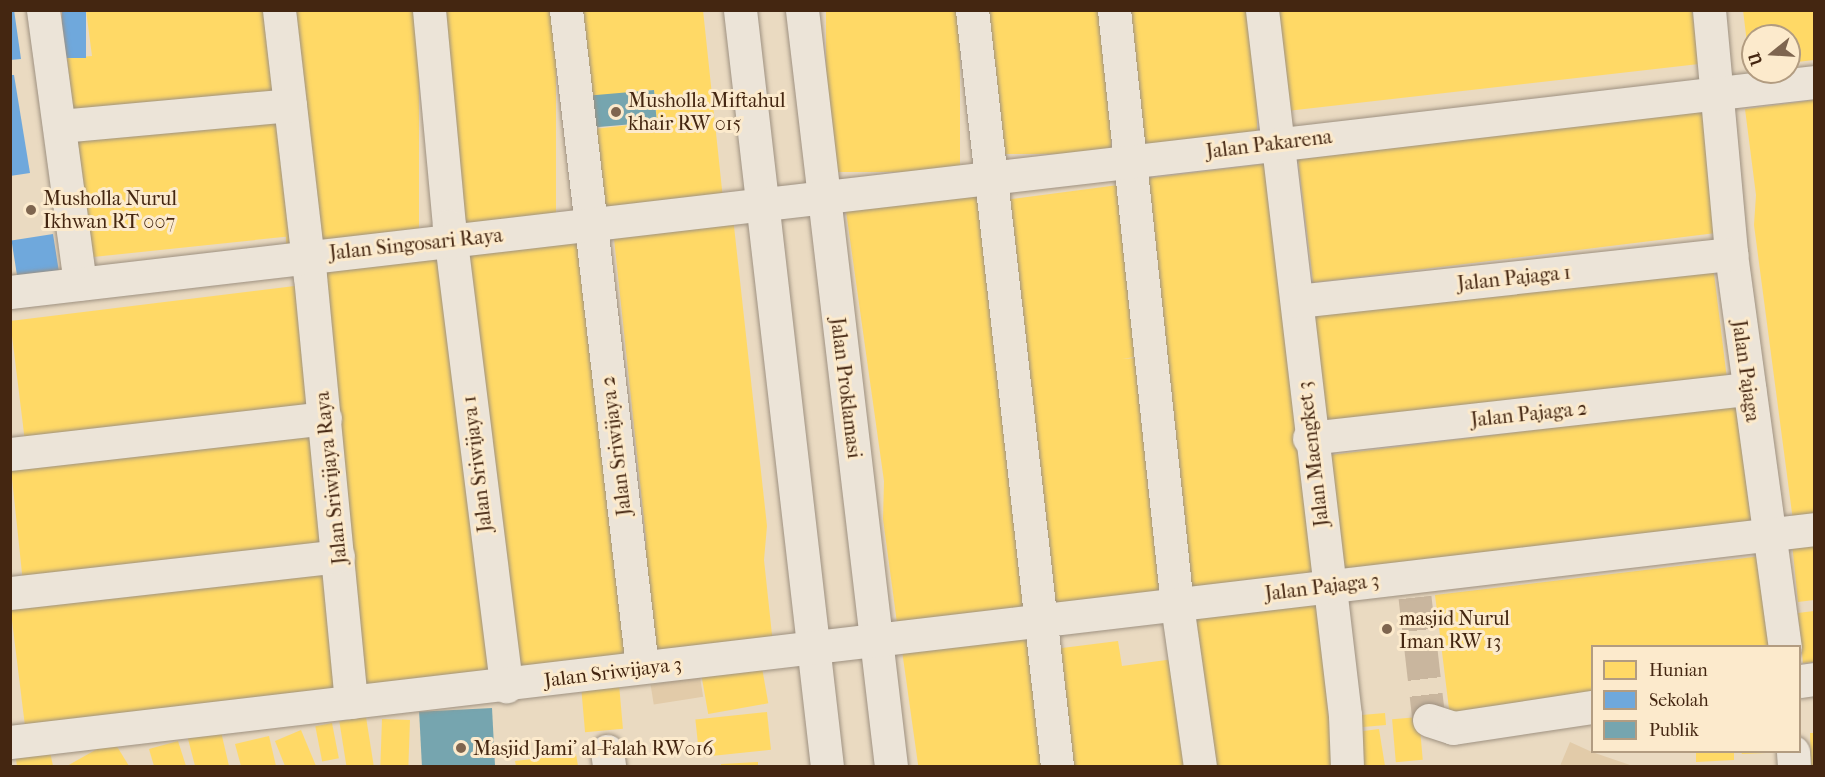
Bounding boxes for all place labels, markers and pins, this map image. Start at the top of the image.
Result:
place label: Musholla Miftahul khair RW 015 [628,88,785,135]
marker: Musholla Miftahul khair RW 015 [609,105,623,119]
place label: Musholla Nurul Ikhwan RT 007 [43,186,177,233]
marker: Musholla Nurul Ikhwan RT 007 [24,203,38,217]
place label: masjid Nurul Iman RW 13 [1399,606,1510,653]
marker: masjid Nurul Iman RW 13 [1380,622,1394,636]
place label: Masjid Jami' al-Falah RW016 [473,736,713,760]
marker: Masjid Jami' al-Falah RW016 [454,741,468,755]

